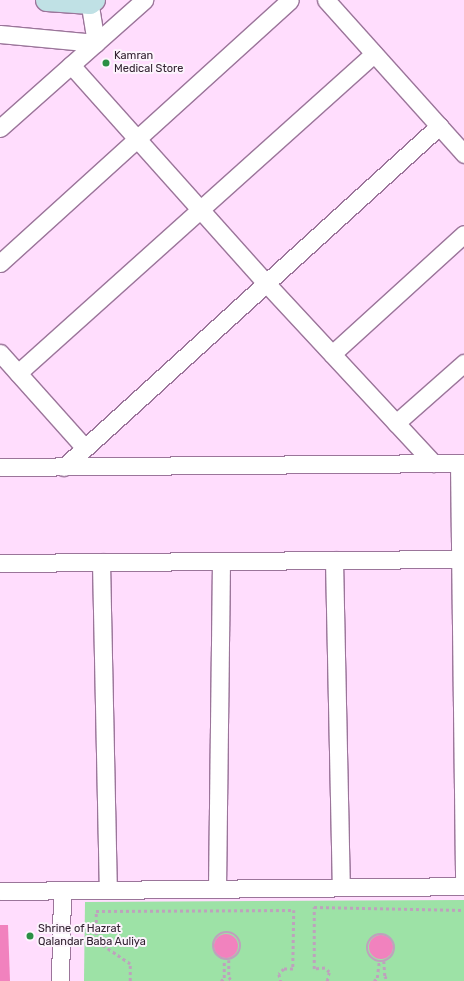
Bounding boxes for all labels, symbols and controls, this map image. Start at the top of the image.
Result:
place label: Kamran Medical Store [114,50,183,76]
marker: Kamran Medical Store [101,58,111,68]
place label: Shrine of Hazrat Qalandar Baba Auliya [38,923,146,949]
marker: Shrine of Hazrat Qalandar Baba Auliya [25,931,35,941]

